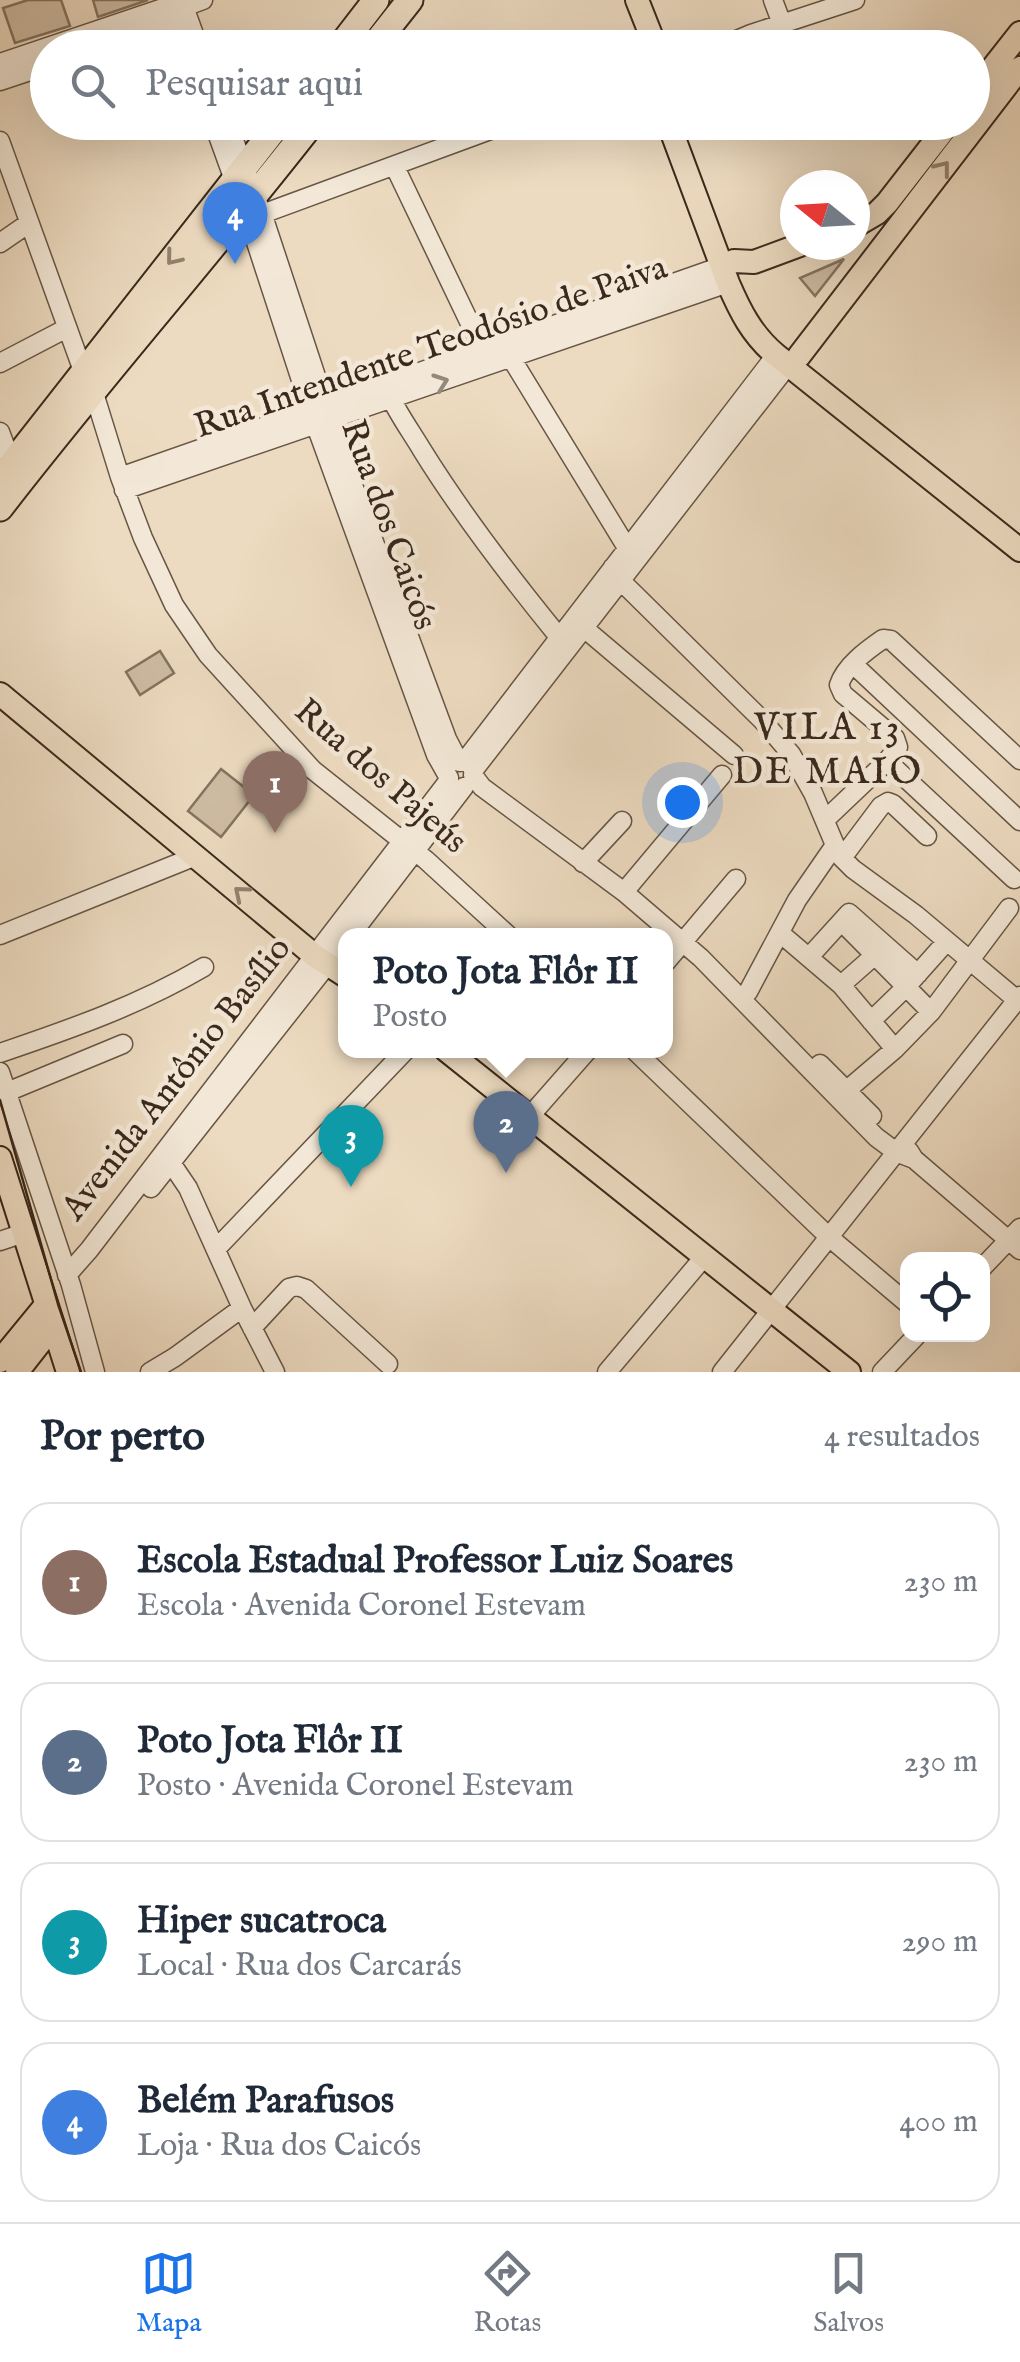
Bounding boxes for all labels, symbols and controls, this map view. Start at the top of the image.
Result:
search box [30,30,990,140]
icon: search [65,58,120,113]
text: Pesquisar aqui [145,61,363,109]
one-way arrow [932,161,949,179]
north arrow [780,170,870,260]
pin: 4 [202,182,268,264]
one-way arrow [167,246,185,264]
street label: Rua Intendente Teodósio de Paiva [189,246,674,450]
one-way arrow [432,373,449,394]
street label: Rua dos Caicós [329,414,447,636]
street label: Rua dos Pajeús [284,690,476,864]
district label: VILA 13 DE MAIO [732,705,924,797]
pin: 1 [242,750,308,833]
your location [657,777,708,828]
one-way arrow [234,887,252,905]
street label: Avenida Antônio Basílio [51,928,302,1231]
popup [338,928,673,1058]
text: Poto Jota Flôr II [373,949,638,997]
text: Posto [373,997,447,1038]
pin: 2 [474,1090,538,1173]
pin: 3 [318,1104,384,1187]
map controls [900,1252,990,1342]
button: locate [900,1252,990,1342]
text: Por perto [40,1411,205,1464]
text: 4 resultados [824,1417,980,1458]
text: Escola Estadual Professor Luiz Soares [137,1538,733,1586]
text: 1 [69,1562,80,1603]
text: 230 m [904,1562,978,1603]
text: Escola · Avenida Coronel Estevam [137,1586,586,1627]
text: Poto Jota Flôr II [137,1718,403,1766]
text: 2 [67,1742,82,1783]
text: 230 m [904,1742,978,1783]
text: Posto · Avenida Coronel Estevam [137,1766,574,1807]
text: Hiper sucatroca [137,1898,386,1946]
text: 3 [69,1922,80,1963]
text: 290 m [902,1922,978,1963]
text: Local · Rua dos Carcarás [137,1946,462,1987]
text: Belém Parafusos [137,2078,394,2126]
text: 4 [67,2102,82,2143]
text: 400 m [899,2102,978,2143]
text: Loja · Rua dos Caicós [137,2126,421,2167]
tab: Mapa [136,2246,202,2341]
tab: Rotas [474,2246,541,2341]
tab: Salvos [813,2246,884,2341]

